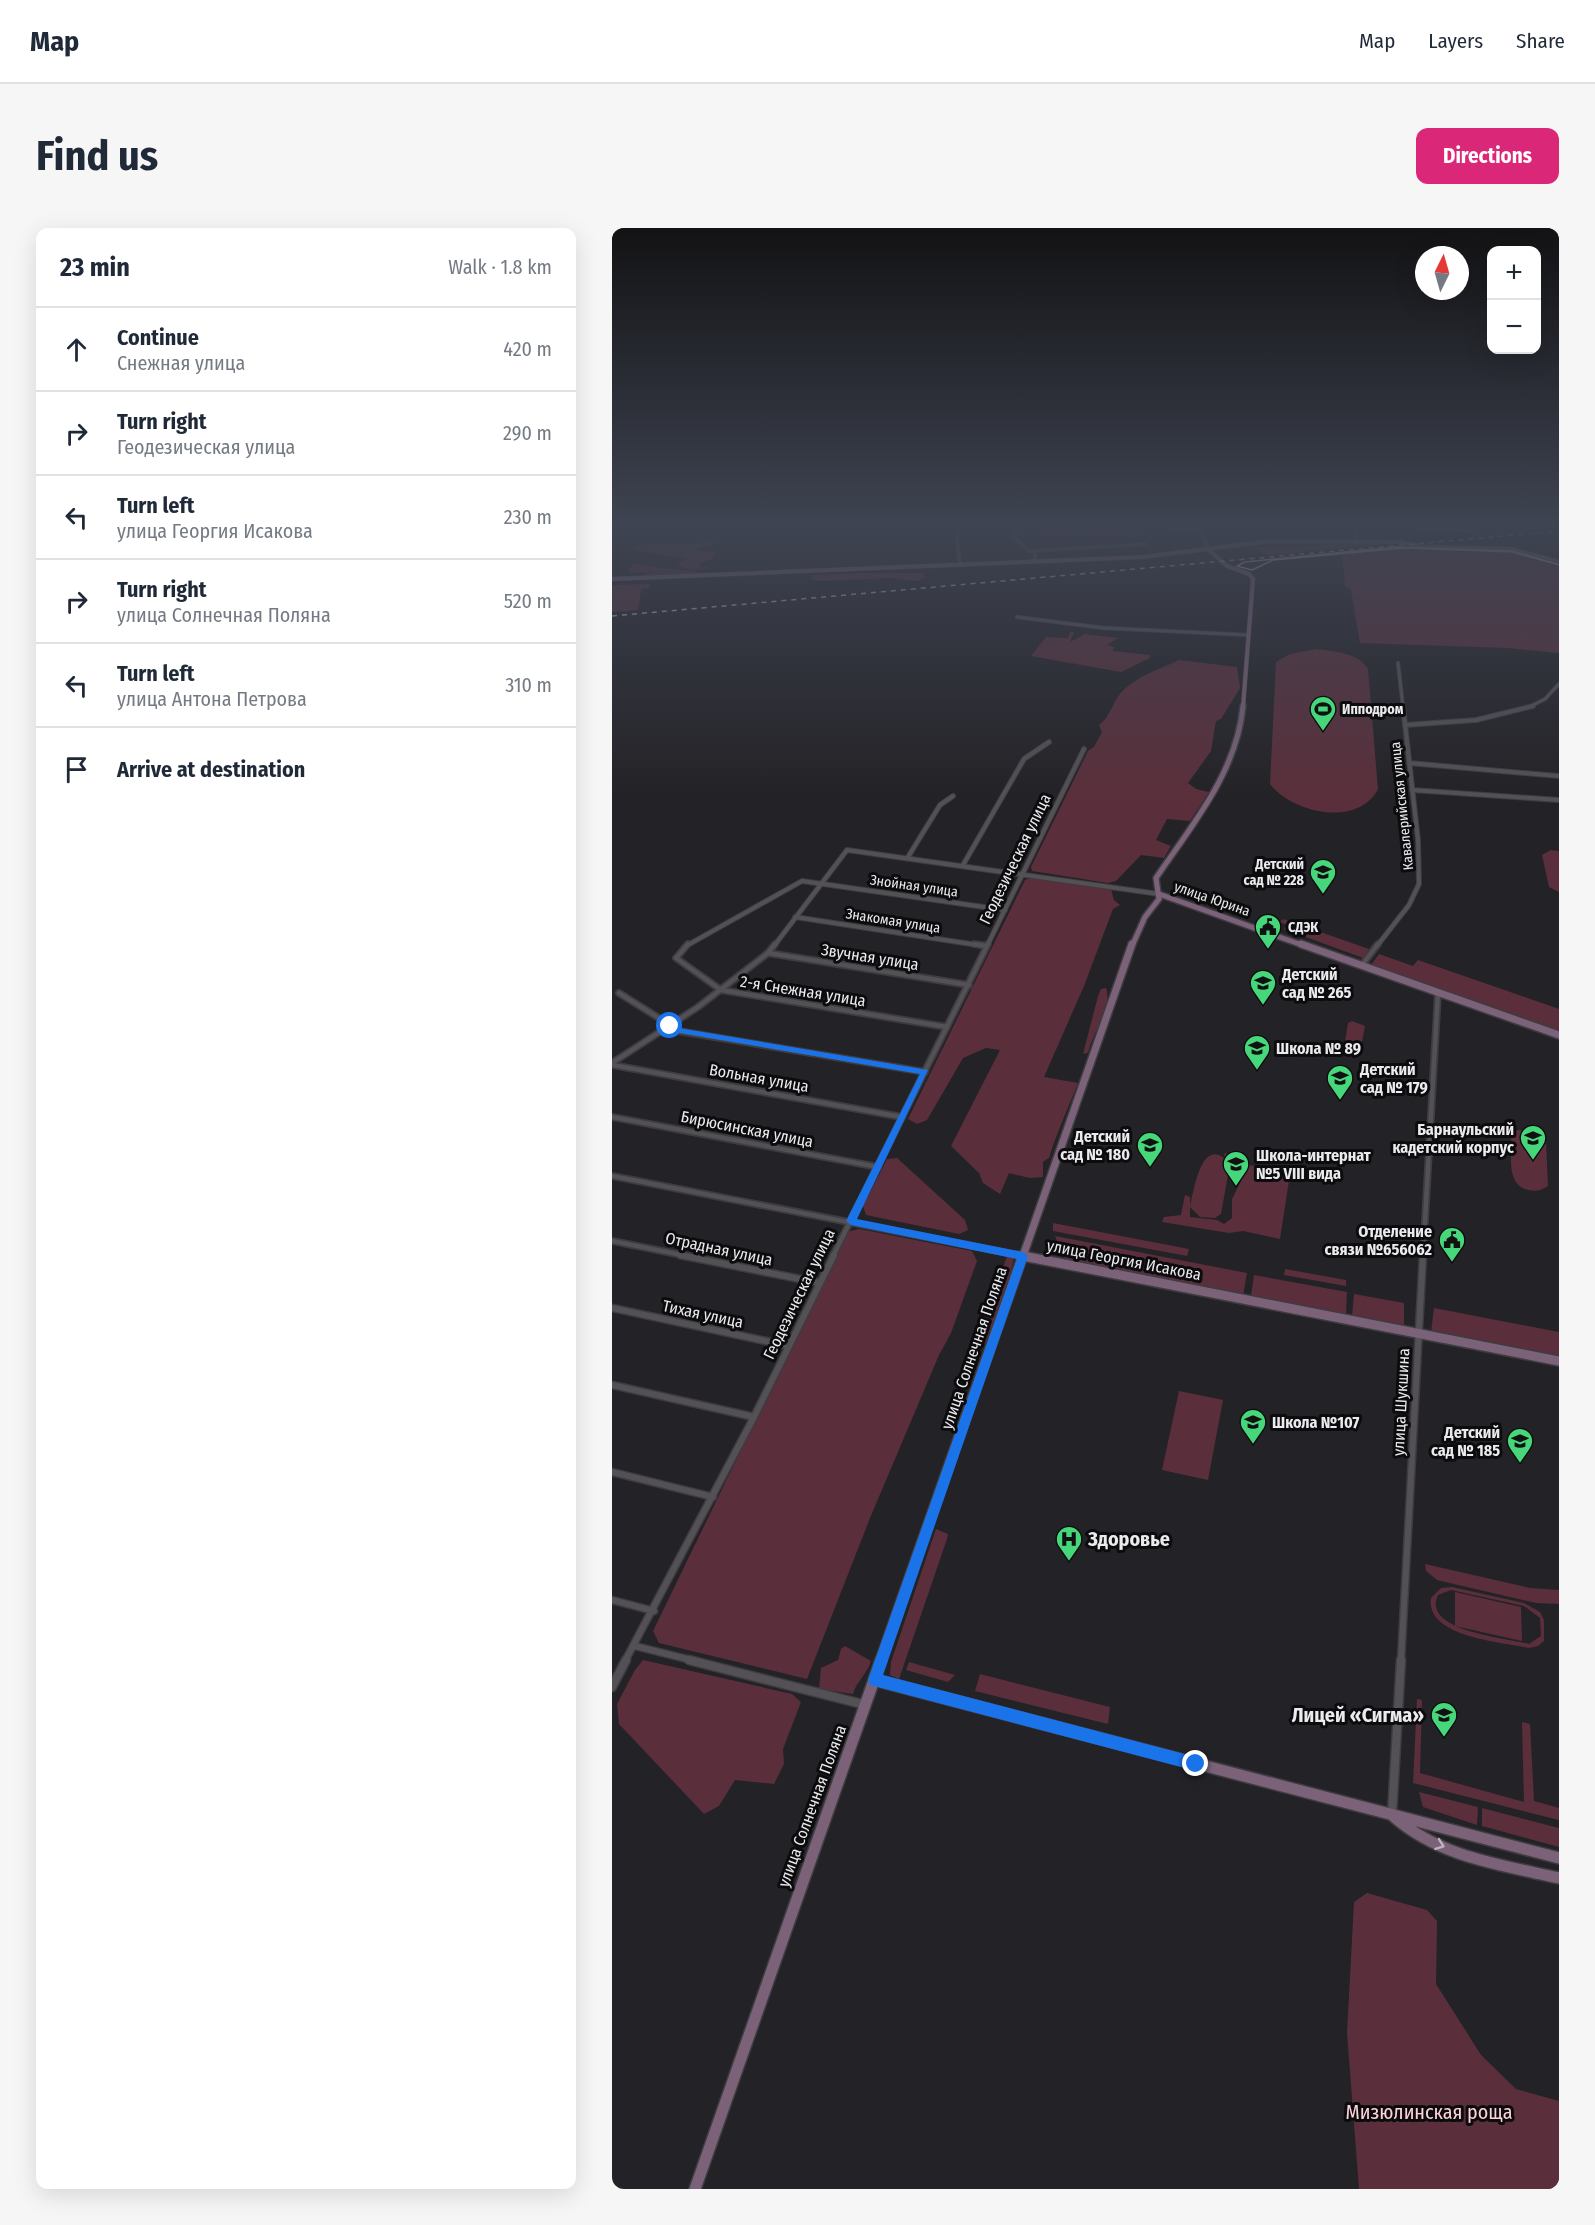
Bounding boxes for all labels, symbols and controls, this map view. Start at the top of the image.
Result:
text: Map [30,25,79,58]
text: Map [1359,28,1395,54]
text: Layers [1428,28,1483,54]
text: Share [1516,28,1565,54]
button: Directions [1416,128,1559,184]
text: Find us [36,131,158,181]
north arrow [1415,246,1469,300]
map controls [1487,246,1541,354]
button: + [1487,246,1541,300]
text: 23 min [60,252,130,283]
text: Walk · 1.8 km [448,255,552,279]
button: − [1487,300,1541,354]
text: Continue [117,324,199,351]
icon: ahead [60,333,93,366]
text: 420 m [503,337,552,361]
text: Снежная улица [117,351,245,375]
text: Turn right [117,408,206,435]
icon: right [60,417,93,450]
text: 290 m [503,421,552,445]
text: Геодезическая улица [117,435,295,459]
text: Turn left [117,492,195,519]
icon: left [60,501,93,534]
text: 230 m [504,505,552,529]
text: улица Георгия Исакова [117,519,313,543]
text: Turn right [117,576,206,603]
icon: right [60,585,93,618]
text: 520 m [504,589,552,613]
text: улица Солнечная Поляна [117,603,331,627]
text: Turn left [117,660,195,687]
icon: left [60,669,93,702]
text: 310 m [505,673,552,697]
text: улица Антона Петрова [117,687,307,711]
sports icon: Ипподром [1308,694,1338,732]
place label: Ипподром [1342,701,1404,718]
street label: Кавалерийская улица [1387,741,1417,871]
icon: arrive [60,753,93,786]
text: Arrive at destination [117,756,305,783]
street label: Геодезическая улица [975,791,1055,927]
place label: Детский сад № 228 [1243,856,1305,889]
school or university icon: Детский сад № 228 [1308,857,1338,895]
street label: Знойная улица [869,871,959,901]
street label: улица Юрина [1172,878,1252,920]
street label: Знакомая улица [845,905,942,937]
public building icon: СДЭК [1253,912,1283,950]
place label: СДЭК [1288,919,1319,936]
street label: Звучная улица [820,940,920,974]
place label: Детский сад № 265 [1281,965,1352,1002]
school or university icon: Детский сад № 265 [1248,968,1278,1006]
street label: 2-я Снежная улица [739,972,867,1010]
route start [656,1012,682,1038]
school or university icon: Школа № 89 [1242,1033,1272,1071]
place label: Школа № 89 [1276,1039,1361,1058]
street label: Вольная улица [708,1060,810,1096]
place label: Детский сад № 179 [1359,1060,1428,1097]
school or university icon: Детский сад № 179 [1325,1063,1355,1101]
street label: Бирюсинская улица [679,1107,815,1151]
place label: Барнаульский кадетский корпус [1393,1120,1514,1157]
school or university icon: Барнаульский кадетский корпус [1518,1123,1548,1161]
place label: Детский сад № 180 [1060,1127,1130,1164]
school or university icon: Детский сад № 180 [1135,1130,1165,1168]
place label: Школа-интернат №5 VIII вида [1256,1146,1371,1183]
school or university icon: Школа-интернат №5 VIII вида [1221,1149,1251,1187]
place label: Отделение связи №656062 [1325,1222,1433,1259]
public building icon: Отделение связи №656062 [1437,1225,1467,1263]
street label: Геодезическая улица [759,1226,839,1362]
street label: Отрадная улица [664,1228,774,1270]
street label: улица Георгия Исакова [1045,1236,1203,1284]
street label: улица Солнечная Поляна [937,1264,1011,1432]
street label: Тихая улица [661,1296,745,1332]
street label: улица Шукшина [1389,1347,1413,1456]
school or university icon: Школа №107 [1238,1407,1268,1445]
place label: Школа №107 [1272,1413,1359,1432]
place label: Детский сад № 185 [1431,1423,1500,1460]
school or university icon: Детский сад № 185 [1505,1426,1535,1464]
hospital icon: Здоровье [1054,1524,1084,1562]
place label: Здоровье [1087,1527,1170,1551]
school or university icon: Лицей «Сигма» [1429,1700,1459,1738]
place label: Лицей «Сигма» [1292,1703,1424,1727]
street label: улица Солнечная Поляна [774,1722,850,1890]
route end [1182,1750,1208,1776]
one-way arrow [1435,1838,1445,1851]
park label: Мизюлинская роща [1346,2100,1512,2124]

